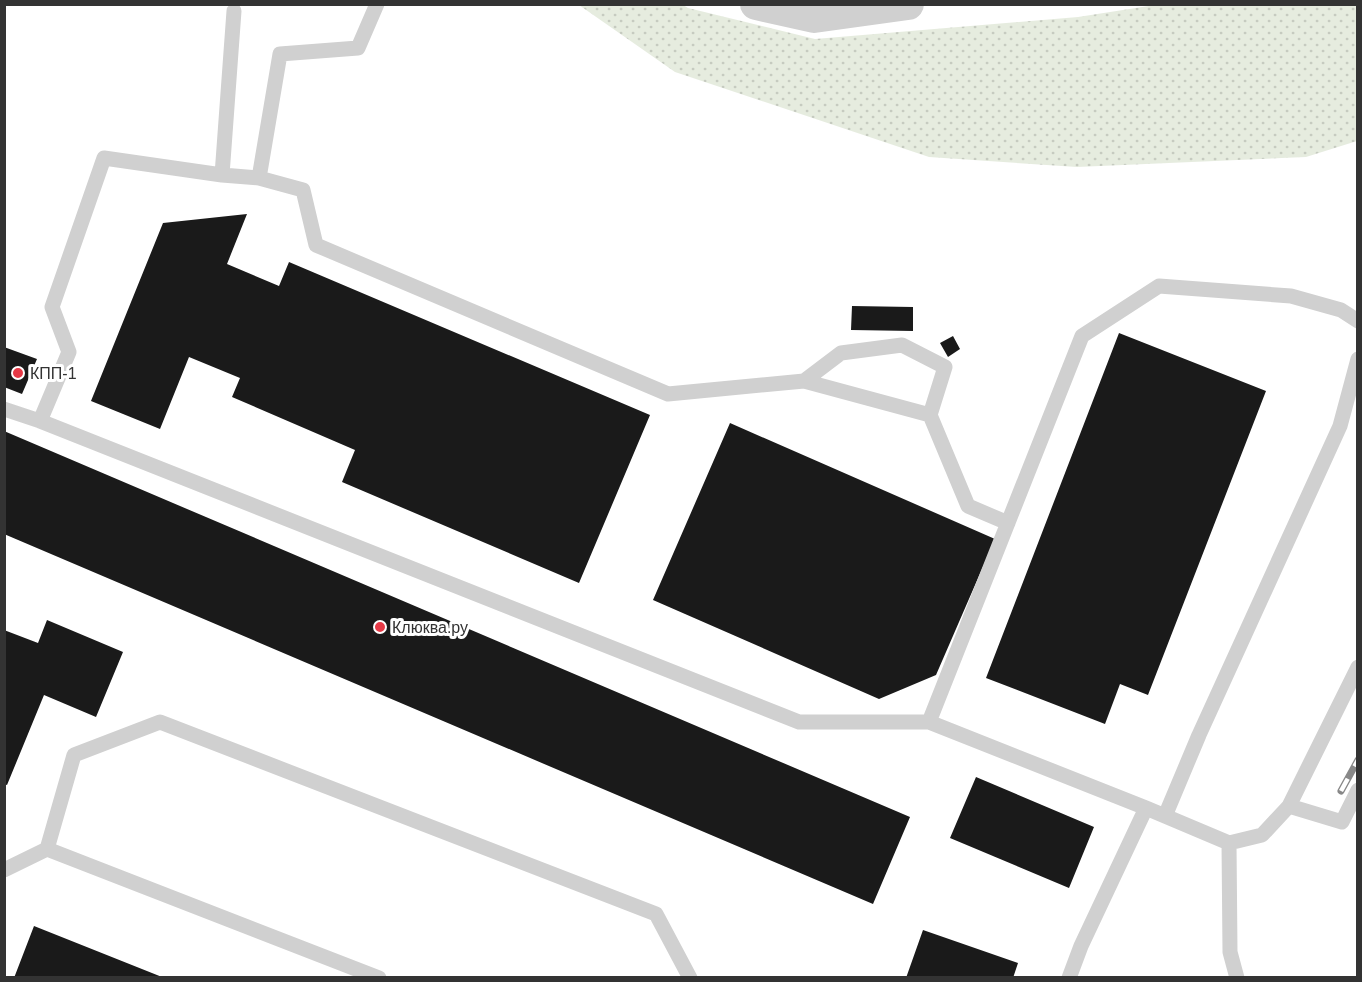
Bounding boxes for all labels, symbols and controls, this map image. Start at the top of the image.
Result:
place label: КПП-1 [30,365,77,382]
marker: КПП-1 [11,366,25,380]
place label: Клюква.ру [392,619,468,636]
marker: Клюква.ру [373,620,387,634]

